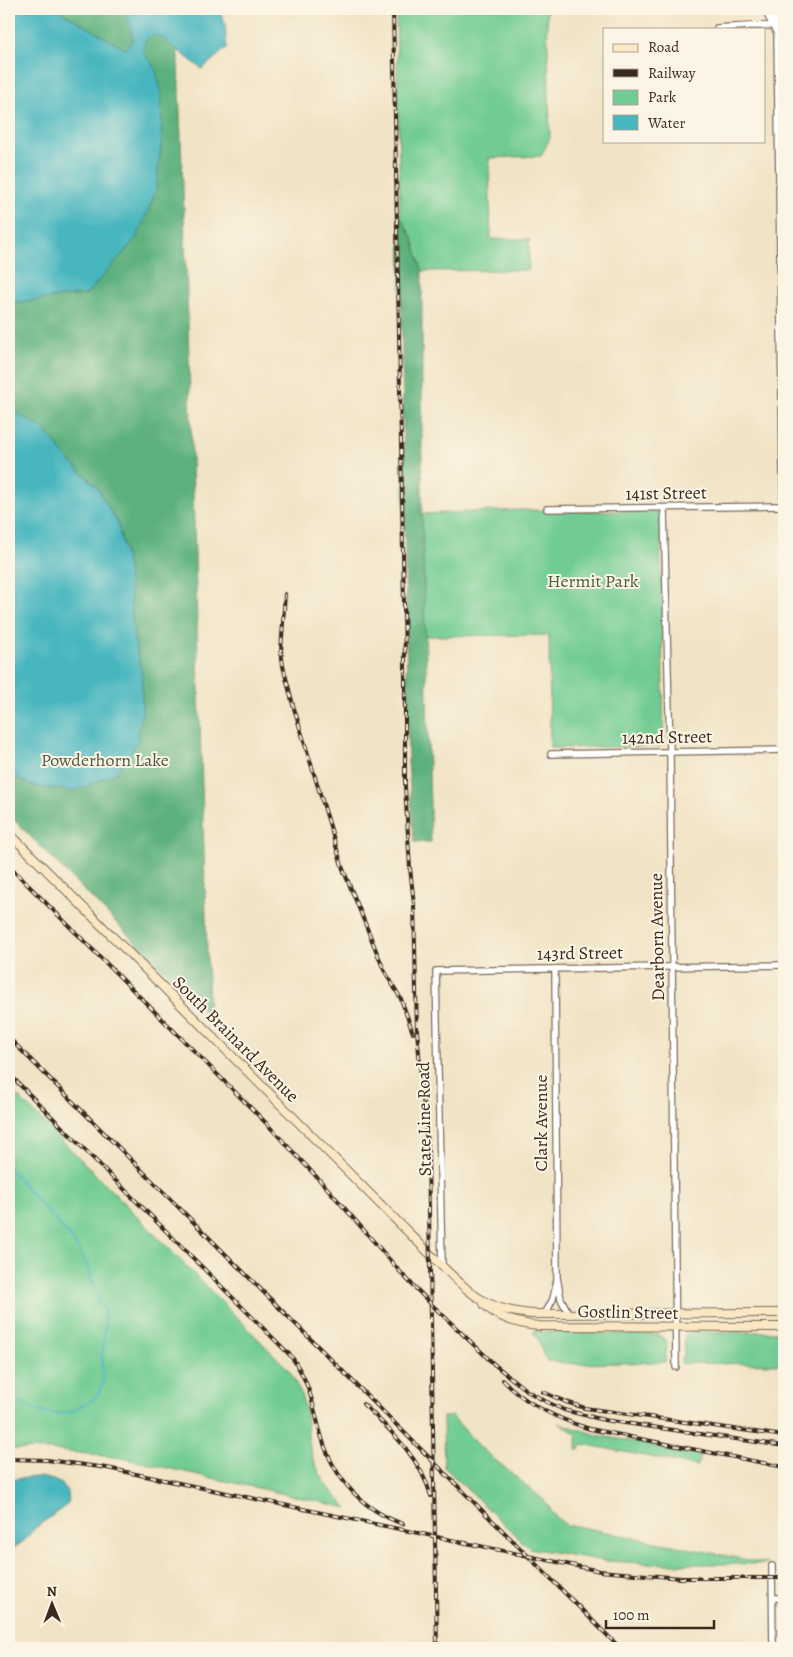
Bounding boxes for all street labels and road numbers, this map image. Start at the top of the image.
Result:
street label: 141st Street [625,480,707,506]
street label: 142nd Street [622,724,712,750]
street label: Dearborn Avenue [644,873,670,1001]
street label: 143rd Street [537,940,623,966]
street label: South Brainard Avenue [168,971,304,1107]
street label: State Line Road [411,1061,437,1177]
street label: Clark Avenue [529,1074,553,1172]
street label: Gostlin Street [577,1299,679,1325]

